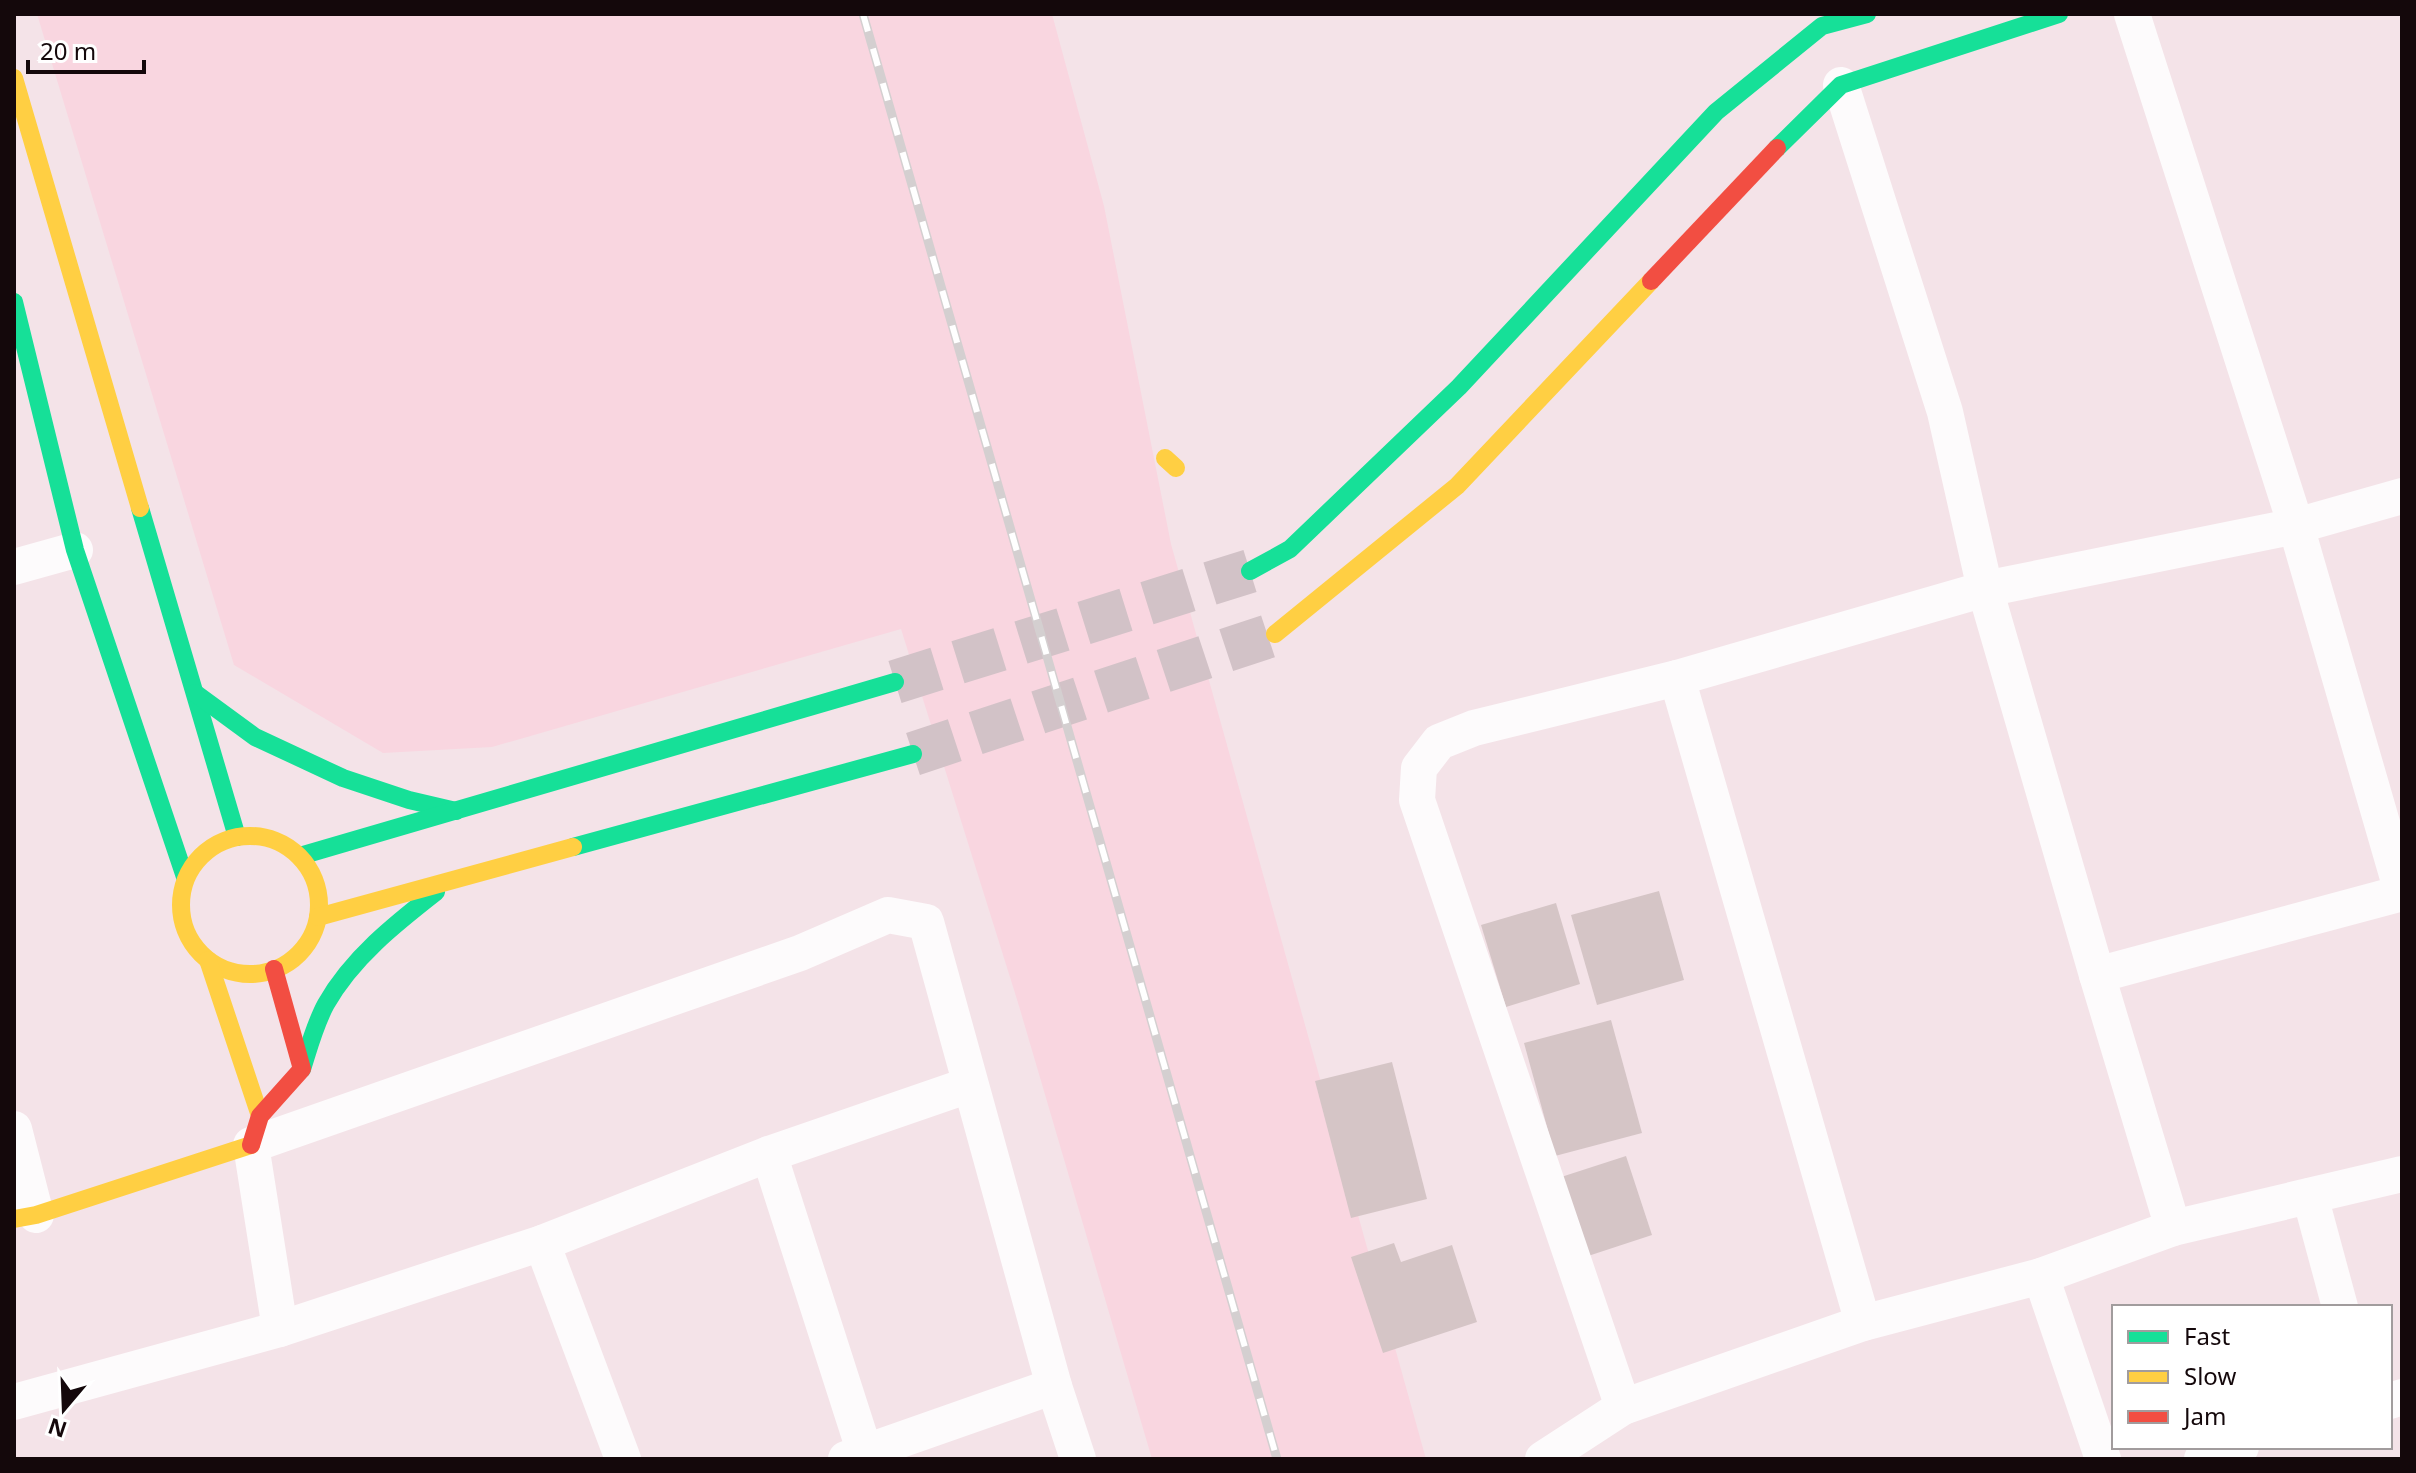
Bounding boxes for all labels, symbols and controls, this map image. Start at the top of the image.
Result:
scale bar [28,24,144,74]
text: 20 m [40,34,96,67]
legend [2112,1305,2392,1449]
text: Fast [2184,1319,2230,1352]
text: Slow [2184,1359,2236,1392]
north arrow [24,1369,104,1449]
text: Jam [2182,1399,2226,1432]
text: N [44,1412,71,1446]

